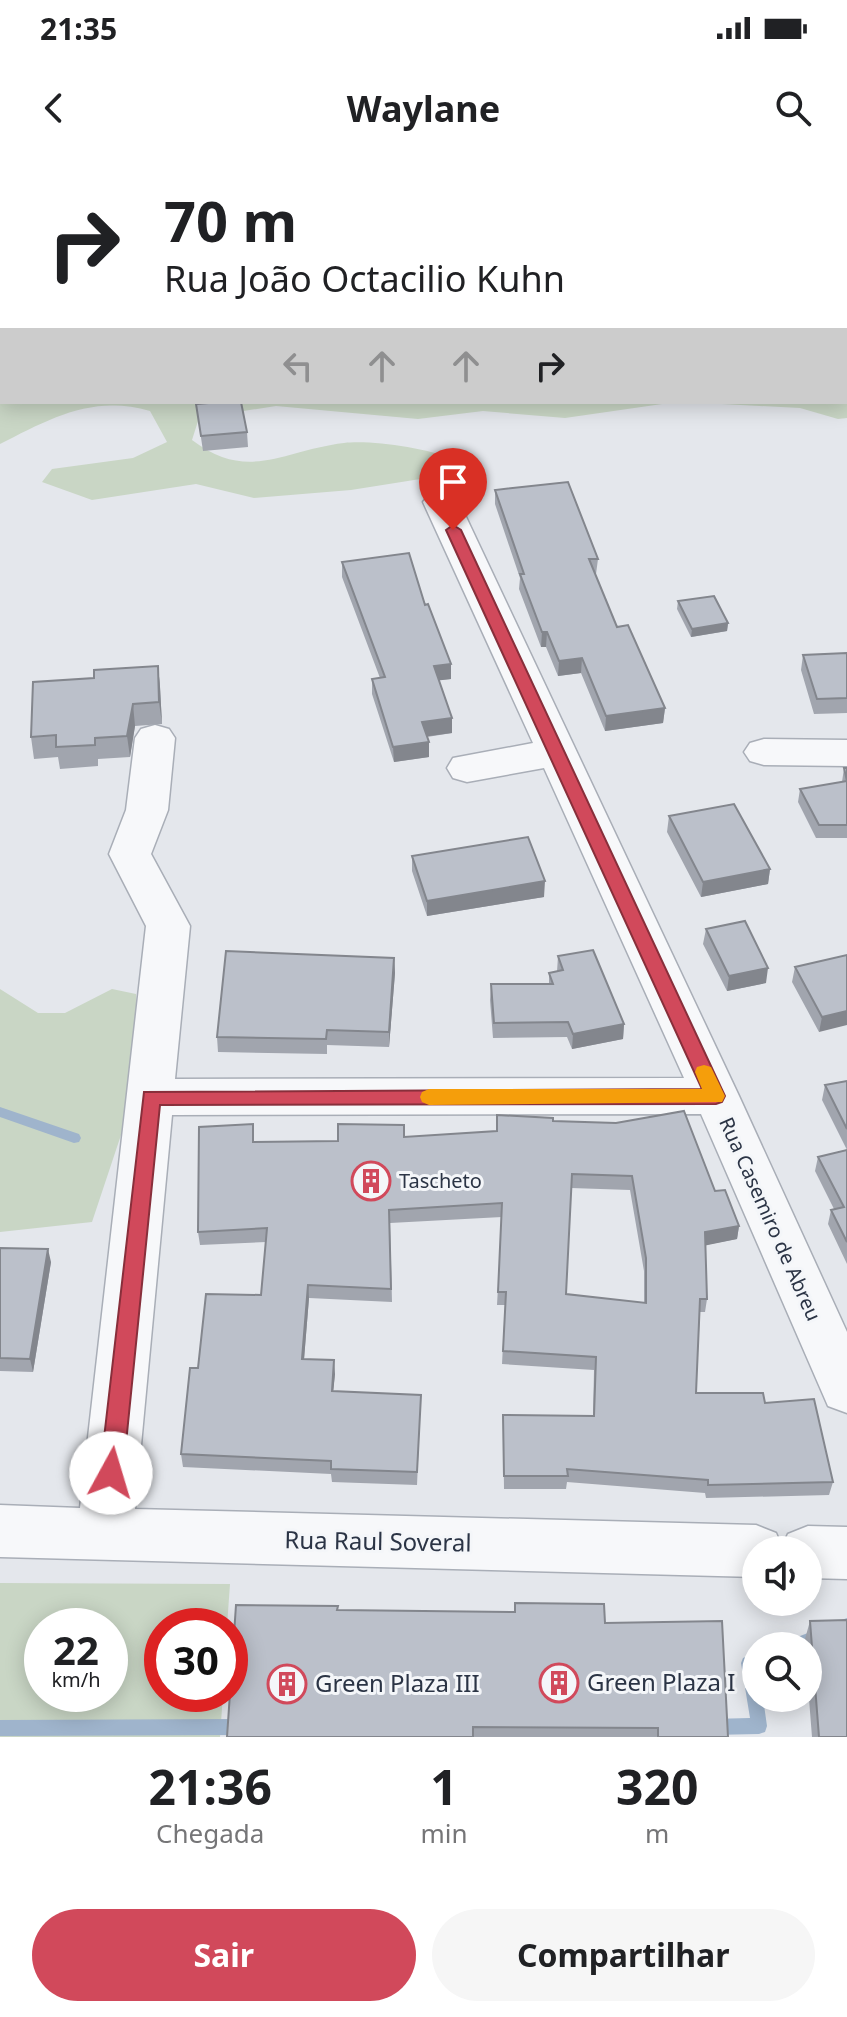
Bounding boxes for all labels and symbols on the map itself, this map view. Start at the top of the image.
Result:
pin [419,448,487,530]
street label: Rua Casemiro de Abreu [713,1113,828,1325]
building icon: Tascheto [350,1160,392,1202]
place label: Tascheto [399,1167,482,1194]
position arrow [69,1431,153,1515]
street label: Rua Raul Soveral [284,1522,472,1559]
speed limit sign: 30 [144,1608,248,1712]
building icon: Green Plaza I [538,1662,580,1704]
building icon: Green Plaza III [266,1663,308,1705]
place label: Green Plaza I [587,1665,735,1698]
place label: Green Plaza III [315,1666,480,1699]

